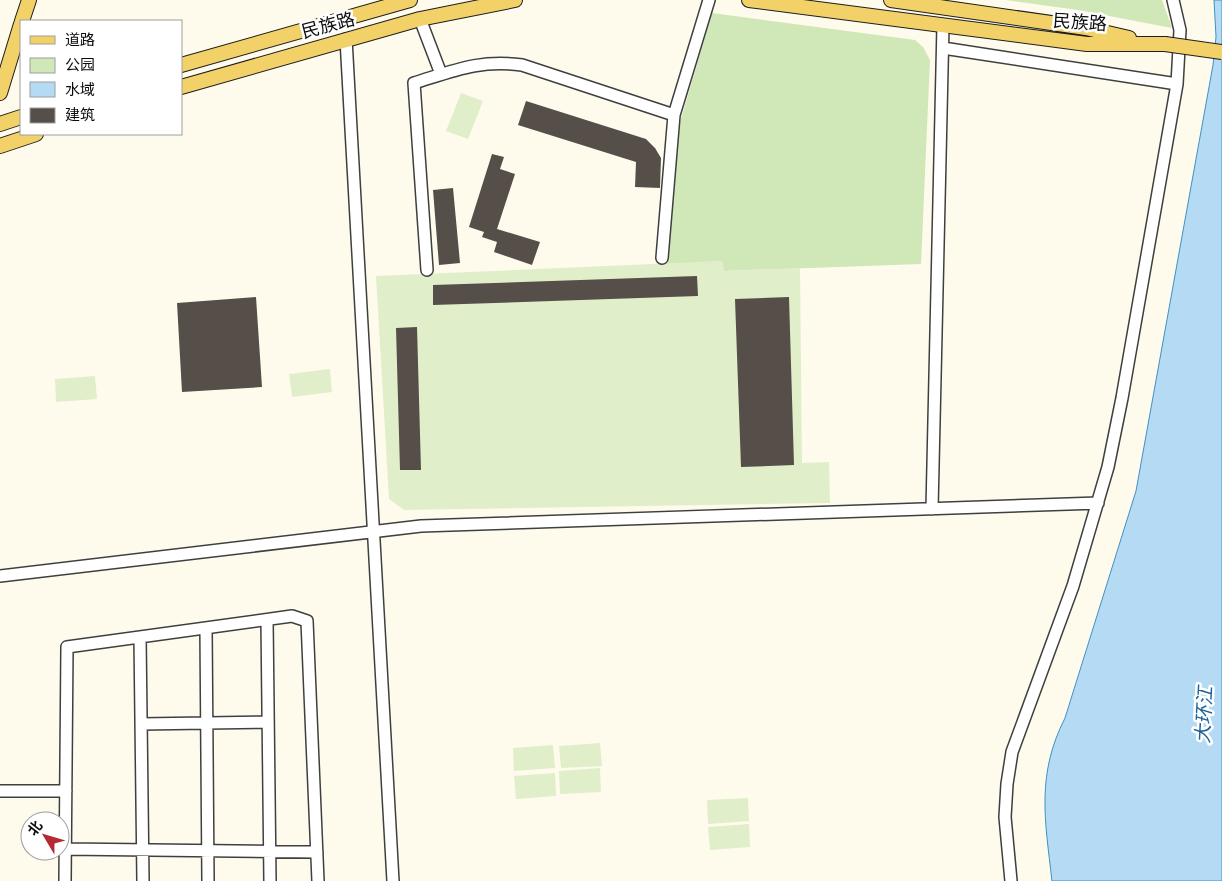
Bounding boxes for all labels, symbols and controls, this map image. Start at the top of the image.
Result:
street label: 民族路 [299,8,357,42]
street label: 民族路 [1052,10,1108,34]
legend [20,20,182,135]
text: 道路 [65,31,95,49]
text: 公园 [65,56,95,74]
text: 水域 [65,81,95,99]
text: 建筑 [65,106,95,124]
water label: 大环江 [1191,684,1217,744]
north arrow [20,811,70,861]
text: 北 [24,818,45,838]

